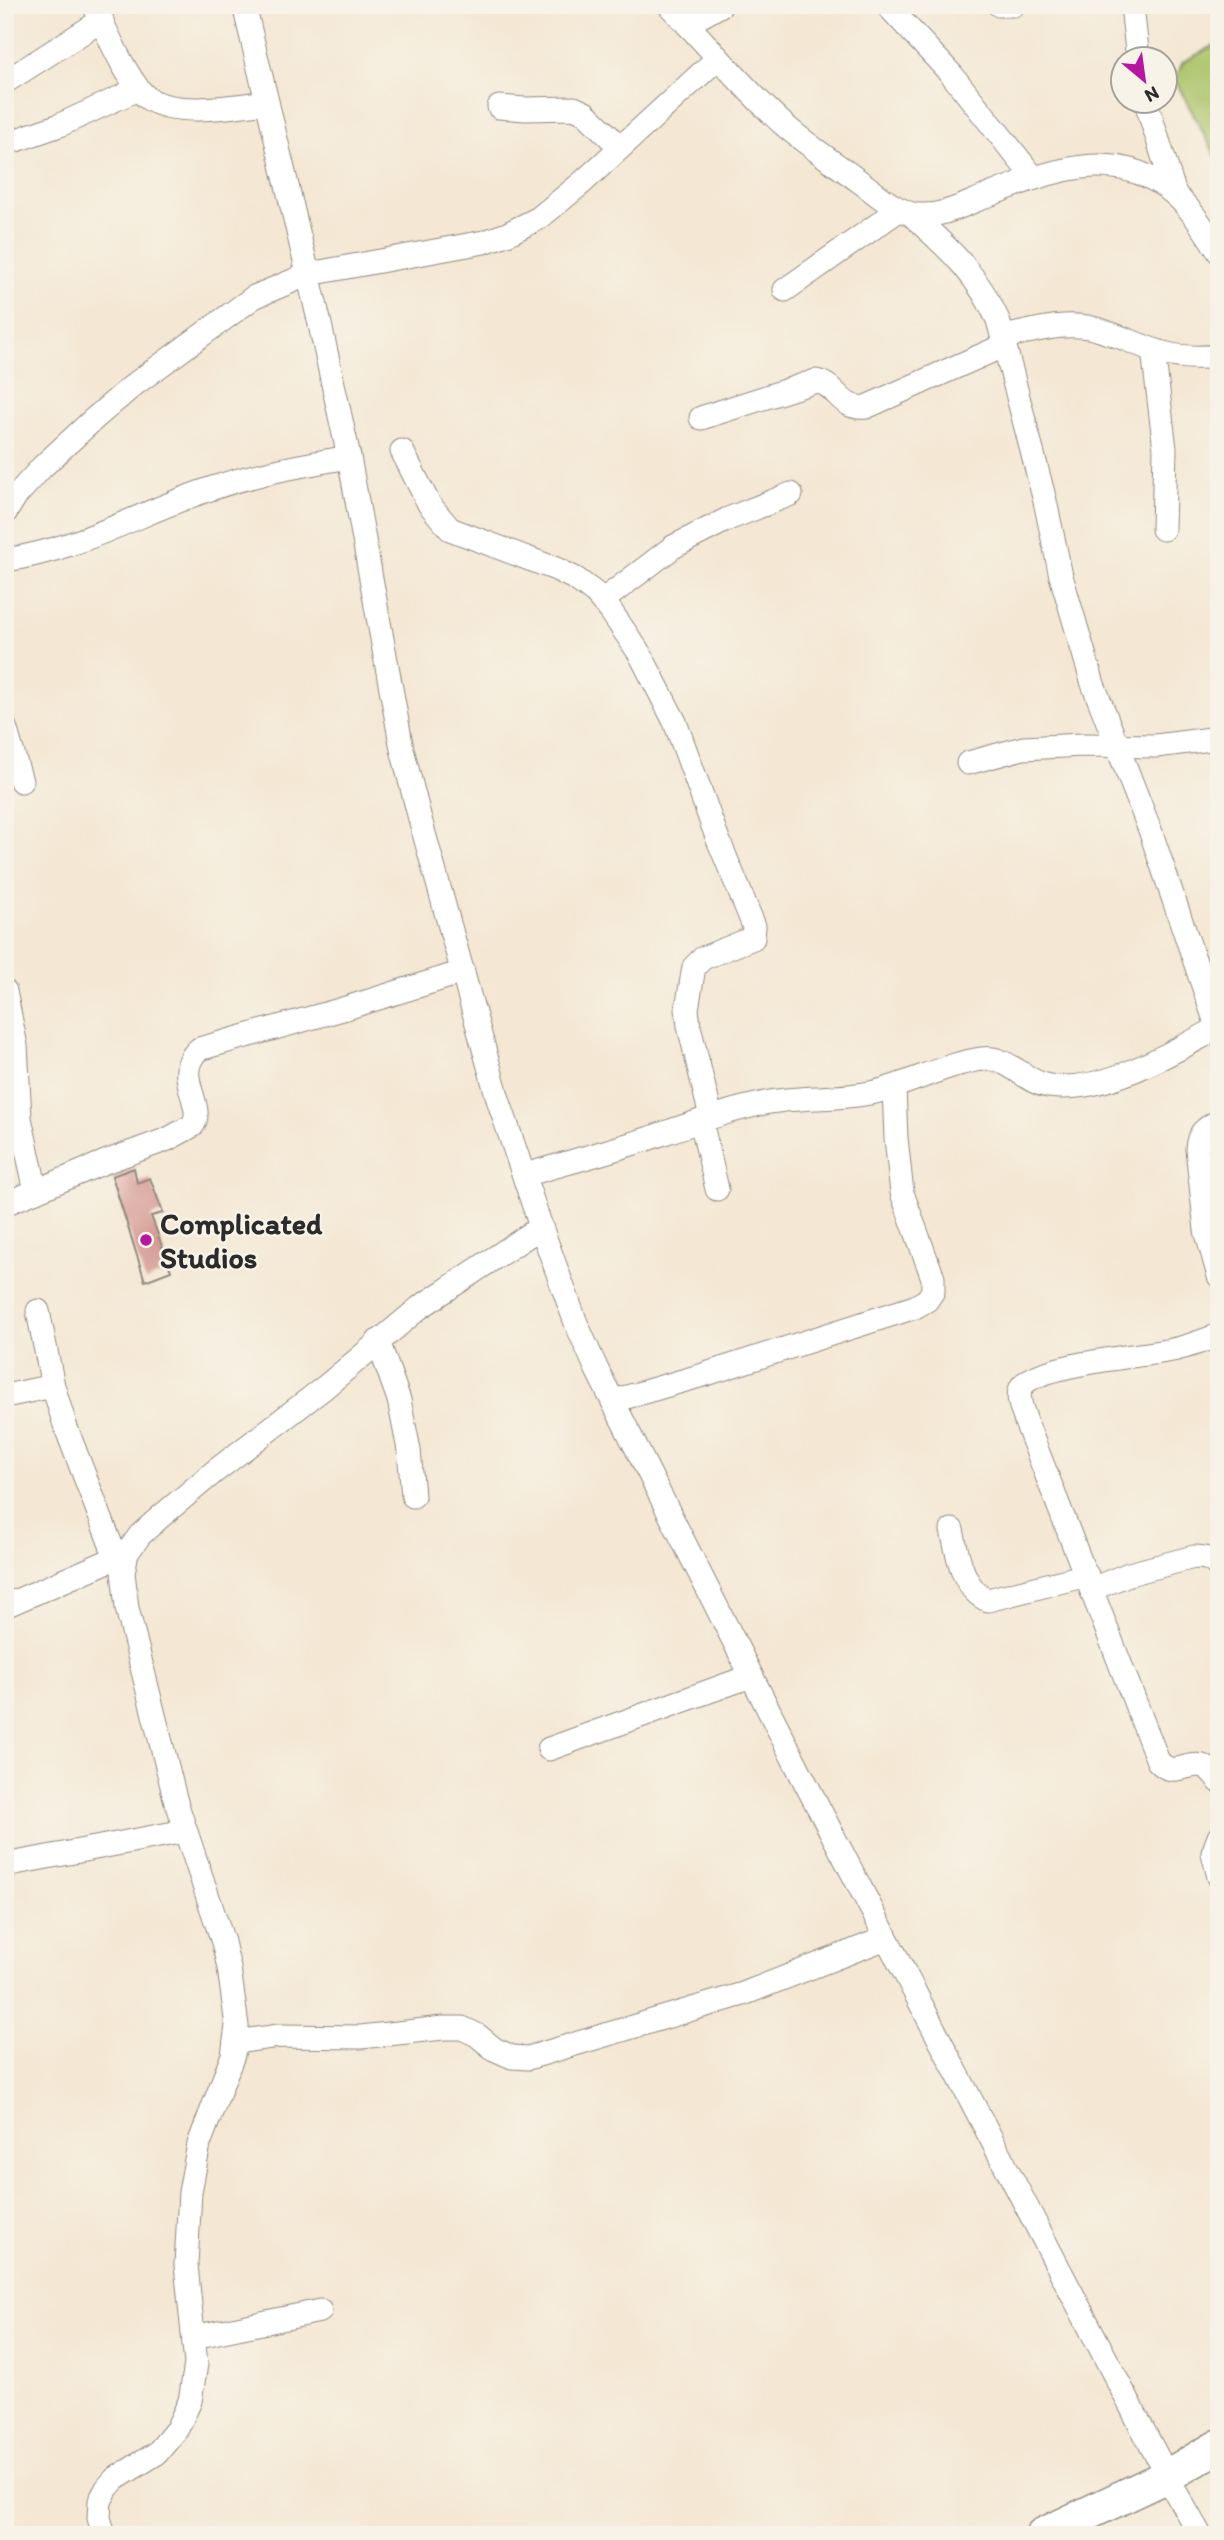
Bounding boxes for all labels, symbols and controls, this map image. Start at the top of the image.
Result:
north arrow [1108,46,1178,116]
text: N [1141,81,1163,108]
place label: Complicated Studios [160,1205,323,1276]
marker: Complicated Studios [138,1232,154,1248]

